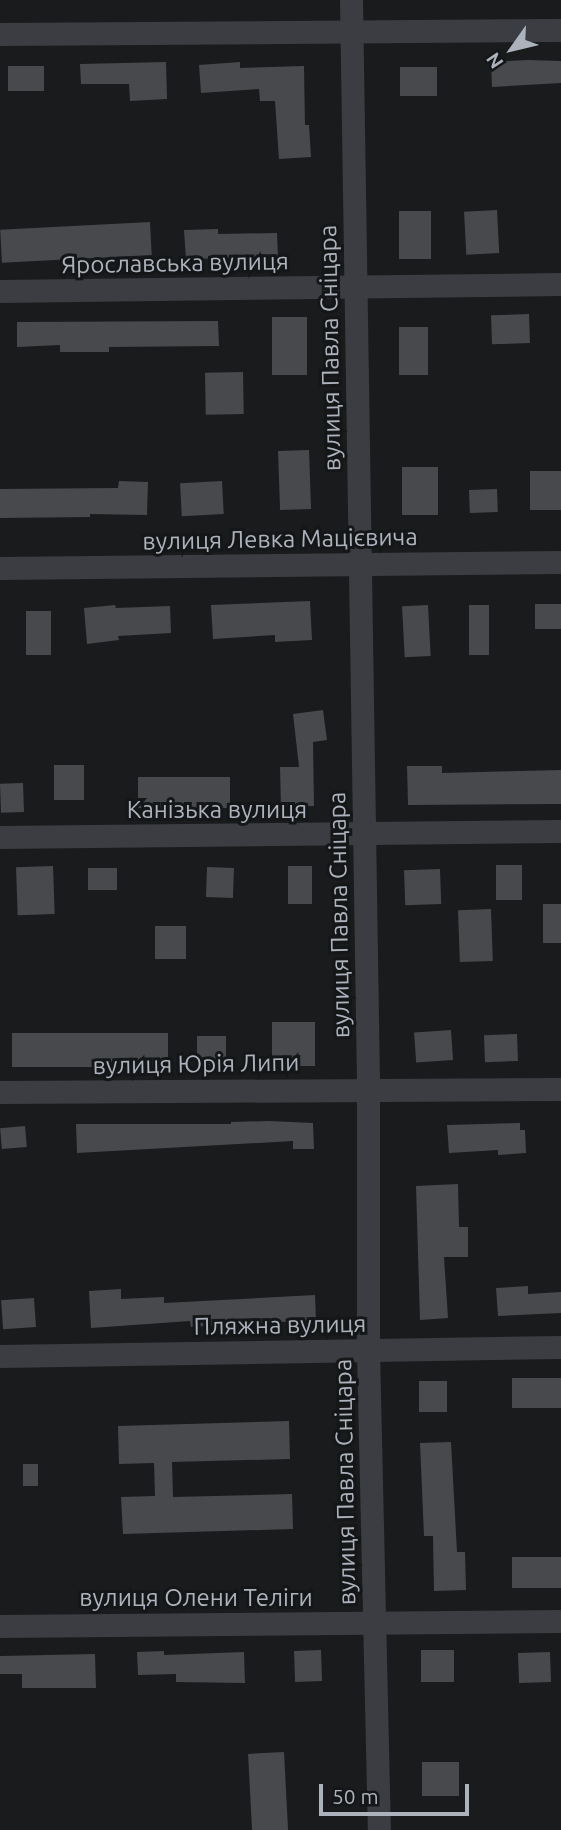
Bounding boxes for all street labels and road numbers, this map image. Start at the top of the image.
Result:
street label: вулиця Павла Сніцара [313,225,347,471]
street label: Ярославська вулиця [61,247,289,279]
street label: вулиця Левка Мацієвича [142,522,418,556]
street label: вулиця Павла Сніцара [322,792,356,1038]
street label: Канізька вулиця [127,796,307,824]
street label: вулиця Юрія Липи [92,1048,300,1080]
street label: Пляжна вулиця [193,1309,367,1341]
street label: вулиця Павла Сніцара [328,1359,362,1605]
street label: вулиця Олени Теліги [79,1584,313,1612]

